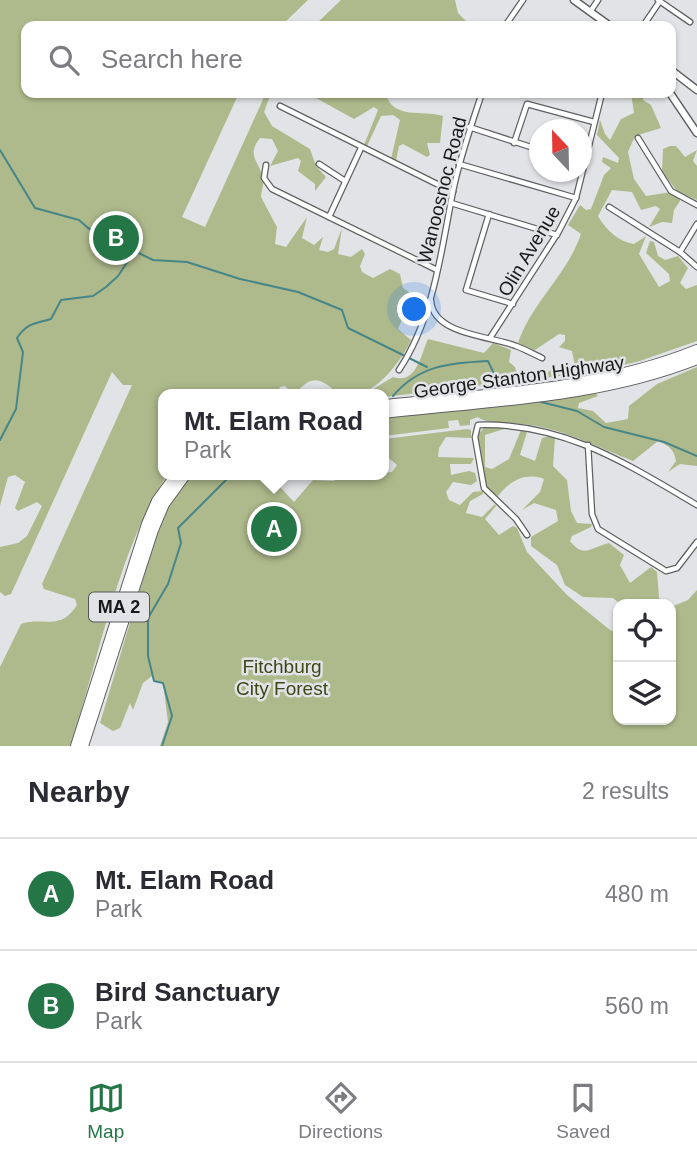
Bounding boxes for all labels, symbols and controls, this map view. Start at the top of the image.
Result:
search box [21,21,676,98]
icon: search [45,41,83,79]
text: Search here [101,44,243,74]
street label: Wanoosnoc Road [414,115,470,265]
north arrow [529,119,592,182]
street label: Olin Avenue [494,202,564,300]
pin: B [93,212,139,264]
your location [397,292,431,326]
street label: George Stanton Highway [412,352,626,402]
popup [158,389,389,480]
text: Mt. Elam Road [184,406,363,436]
text: Park [184,437,231,463]
pin: A [251,503,297,555]
road number: MA 2 [89,592,149,622]
map controls [613,599,676,725]
button: locate [613,599,676,662]
park label: Fitchburg City Forest [236,656,329,699]
button: layers [613,662,676,725]
text: Nearby [28,775,130,808]
text: 2 results [582,778,669,804]
text: Mt. Elam Road [95,865,274,895]
text: A [43,881,59,907]
text: 480 m [605,881,669,907]
text: Park [95,896,142,922]
text: Bird Sanctuary [95,977,280,1007]
text: B [43,993,59,1019]
text: 560 m [605,993,669,1019]
text: Park [95,1008,142,1034]
tab: Map [87,1079,125,1143]
tab: Directions [298,1079,383,1143]
tab: Saved [556,1079,610,1143]

